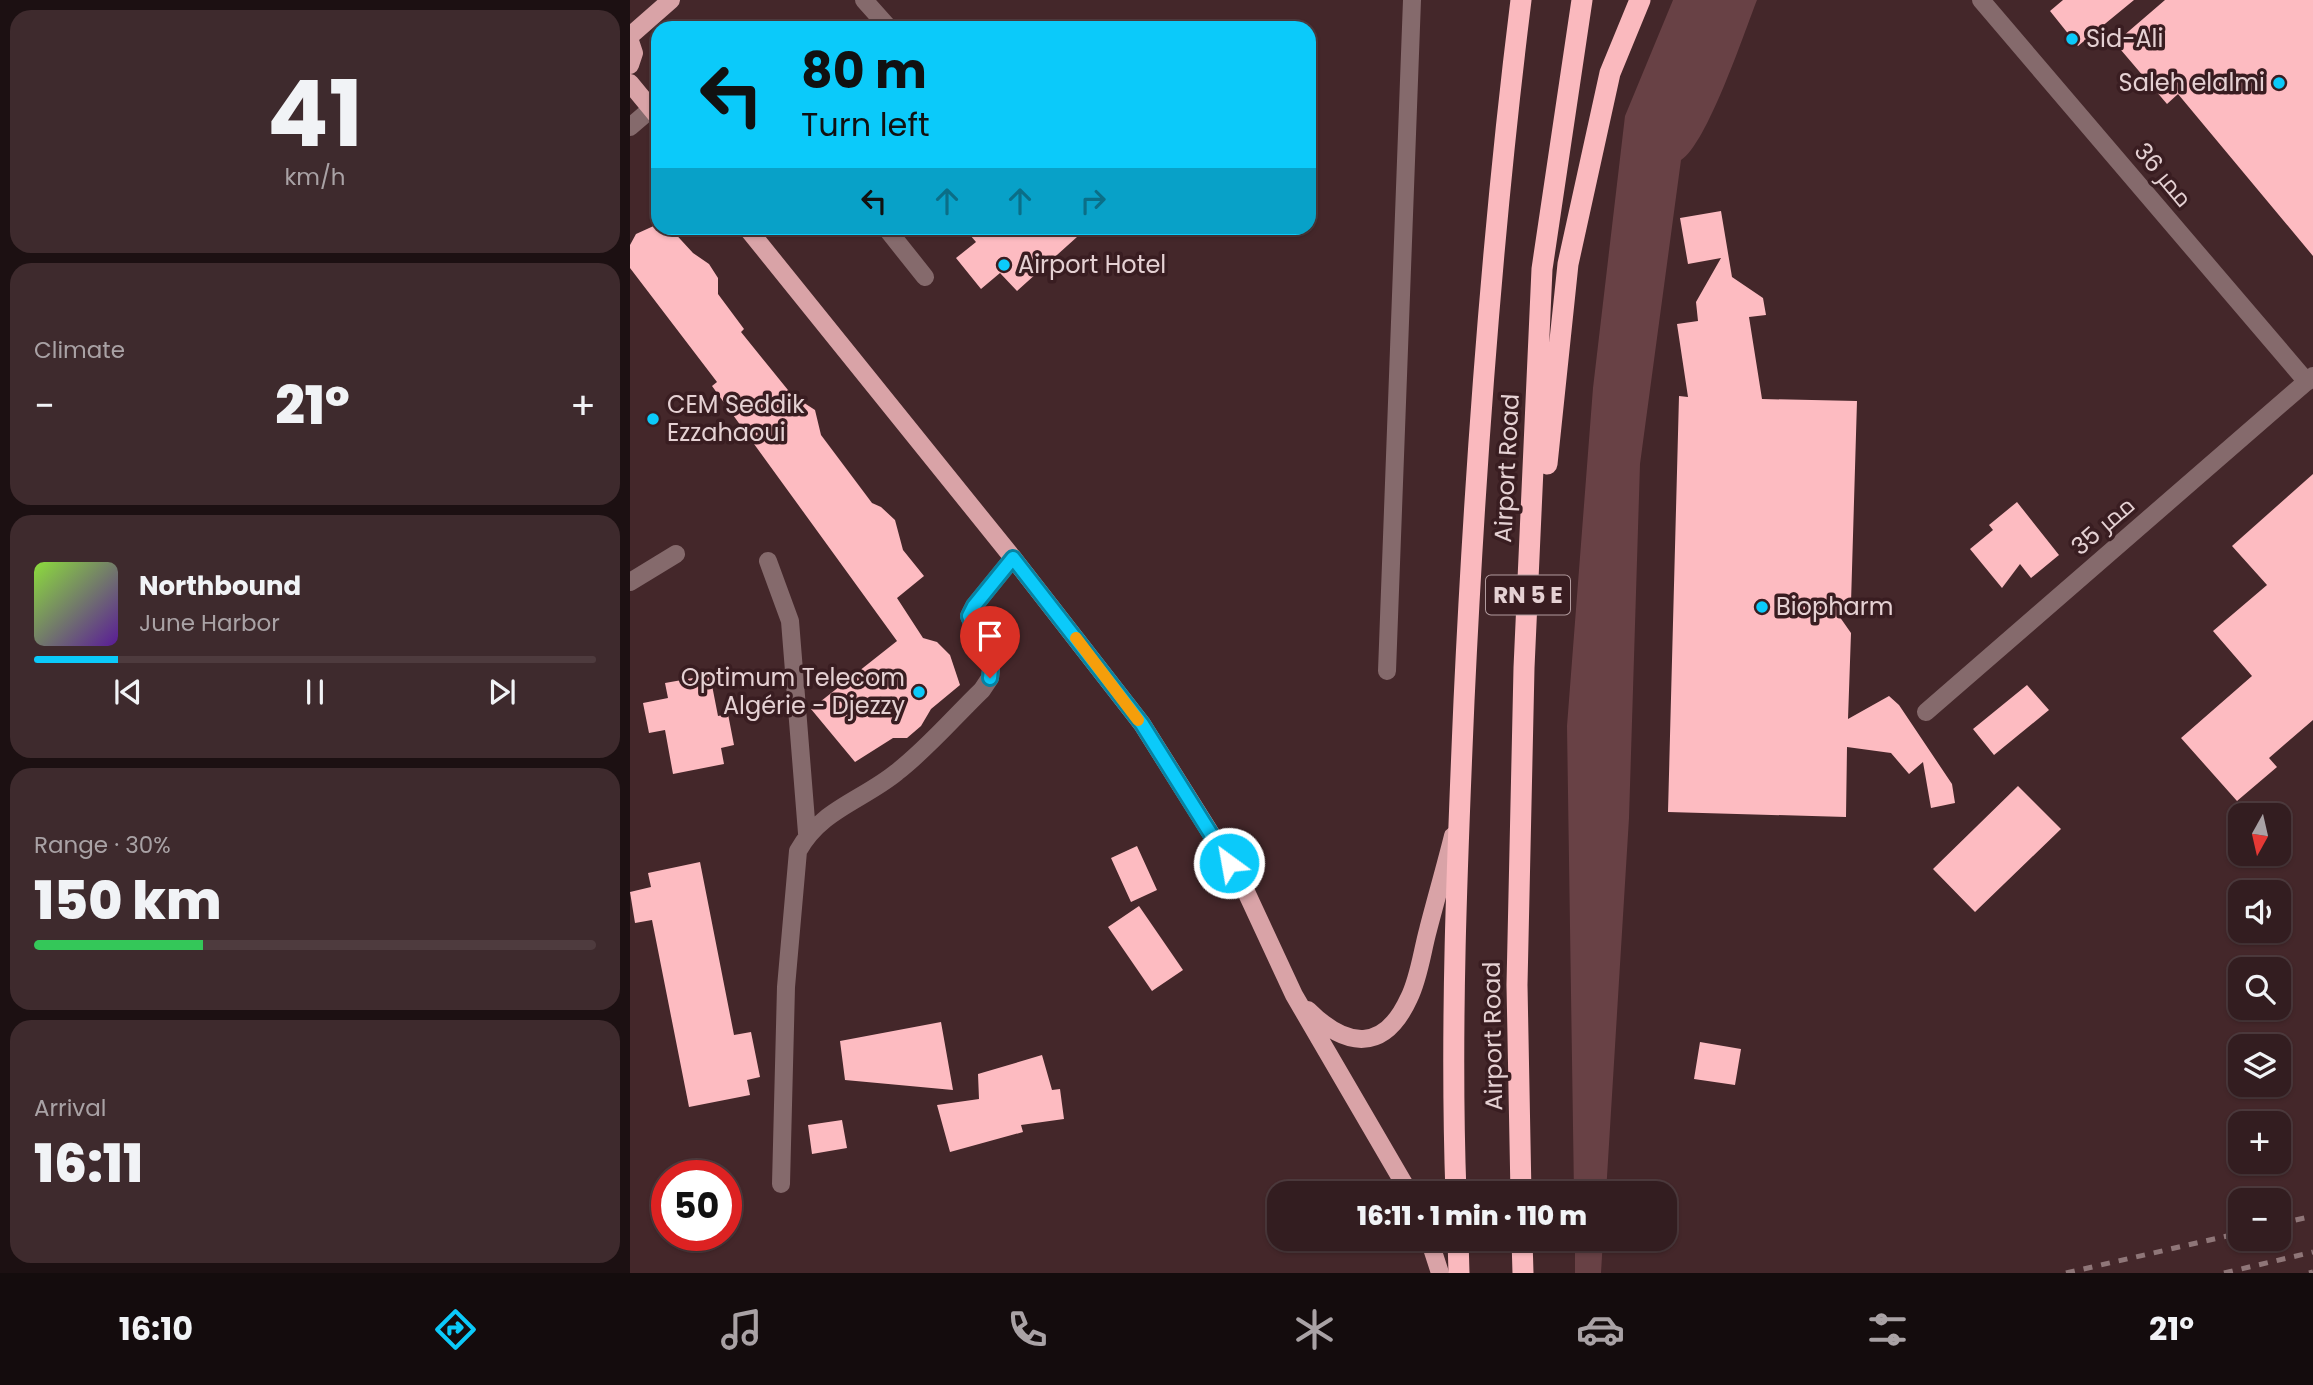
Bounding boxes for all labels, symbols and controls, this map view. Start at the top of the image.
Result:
place label: Sid-Ali [2086,22,2163,55]
marker: Sid-Ali [2064,31,2080,47]
text: 80 m [801,37,927,105]
icon: left [686,49,777,140]
text: 41 [267,50,363,178]
place label: Saleh elalmi [2119,66,2265,99]
marker: Saleh elalmi [2271,75,2287,91]
text: Turn left [801,102,930,147]
street label: ممر 36 [2127,135,2200,214]
text: km/h [284,161,346,193]
icon: left [855,182,893,220]
icon: ahead [928,182,966,220]
icon: ahead [1001,182,1039,220]
icon: right [1074,182,1112,220]
place label: Airport Hotel [1018,248,1166,281]
marker: Airport Hotel [996,257,1012,273]
text: Climate [34,334,125,366]
text: 21° [275,369,350,442]
text: − [34,379,55,432]
text: + [570,379,596,432]
place label: CEM Seddik Ezzahaoui [667,388,805,449]
street label: Airport Road [1486,393,1527,543]
marker: CEM Seddik Ezzahaoui [645,411,661,427]
street label: ممر 35 [2064,489,2142,562]
text: Northbound [139,568,301,604]
road number: RN 5 E [1486,576,1570,614]
place label: Biopharm [1776,590,1893,623]
marker: Biopharm [1754,599,1770,615]
pin [960,606,1020,678]
text: June Harbor [139,607,280,639]
icon: arrive [971,617,1009,655]
place label: Optimum Telecom Algérie - Djezzy [681,661,905,722]
icon: previous [109,673,147,711]
icon: pause [296,673,334,711]
icon: next [483,673,521,711]
marker: Optimum Telecom Algérie - Djezzy [911,684,927,700]
north arrow [2228,803,2291,866]
map controls [2228,803,2291,1251]
position arrow [1192,826,1266,900]
text: Range · 30% [34,829,171,861]
text: 150 km [34,864,221,937]
button: sound [2228,880,2291,943]
button: search [2228,957,2291,1020]
street label: Airport Road [1475,961,1510,1111]
button: layers [2228,1034,2291,1097]
text: Arrival [34,1092,106,1124]
button: + [2228,1111,2291,1174]
text: 16:11 [34,1127,143,1200]
speed limit sign: 50 [651,1160,742,1251]
button: − [2228,1188,2291,1251]
text: 16:11 · 1 min · 110 m [1357,1198,1587,1234]
icon: directions [431,1305,480,1354]
icon: music [717,1305,766,1354]
icon: phone [1003,1305,1052,1354]
icon: climate [1290,1305,1339,1354]
icon: car [1576,1305,1625,1354]
icon: filters [1863,1305,1912,1354]
text: 16:10 [119,1306,193,1351]
text: 21° [2149,1306,2194,1351]

